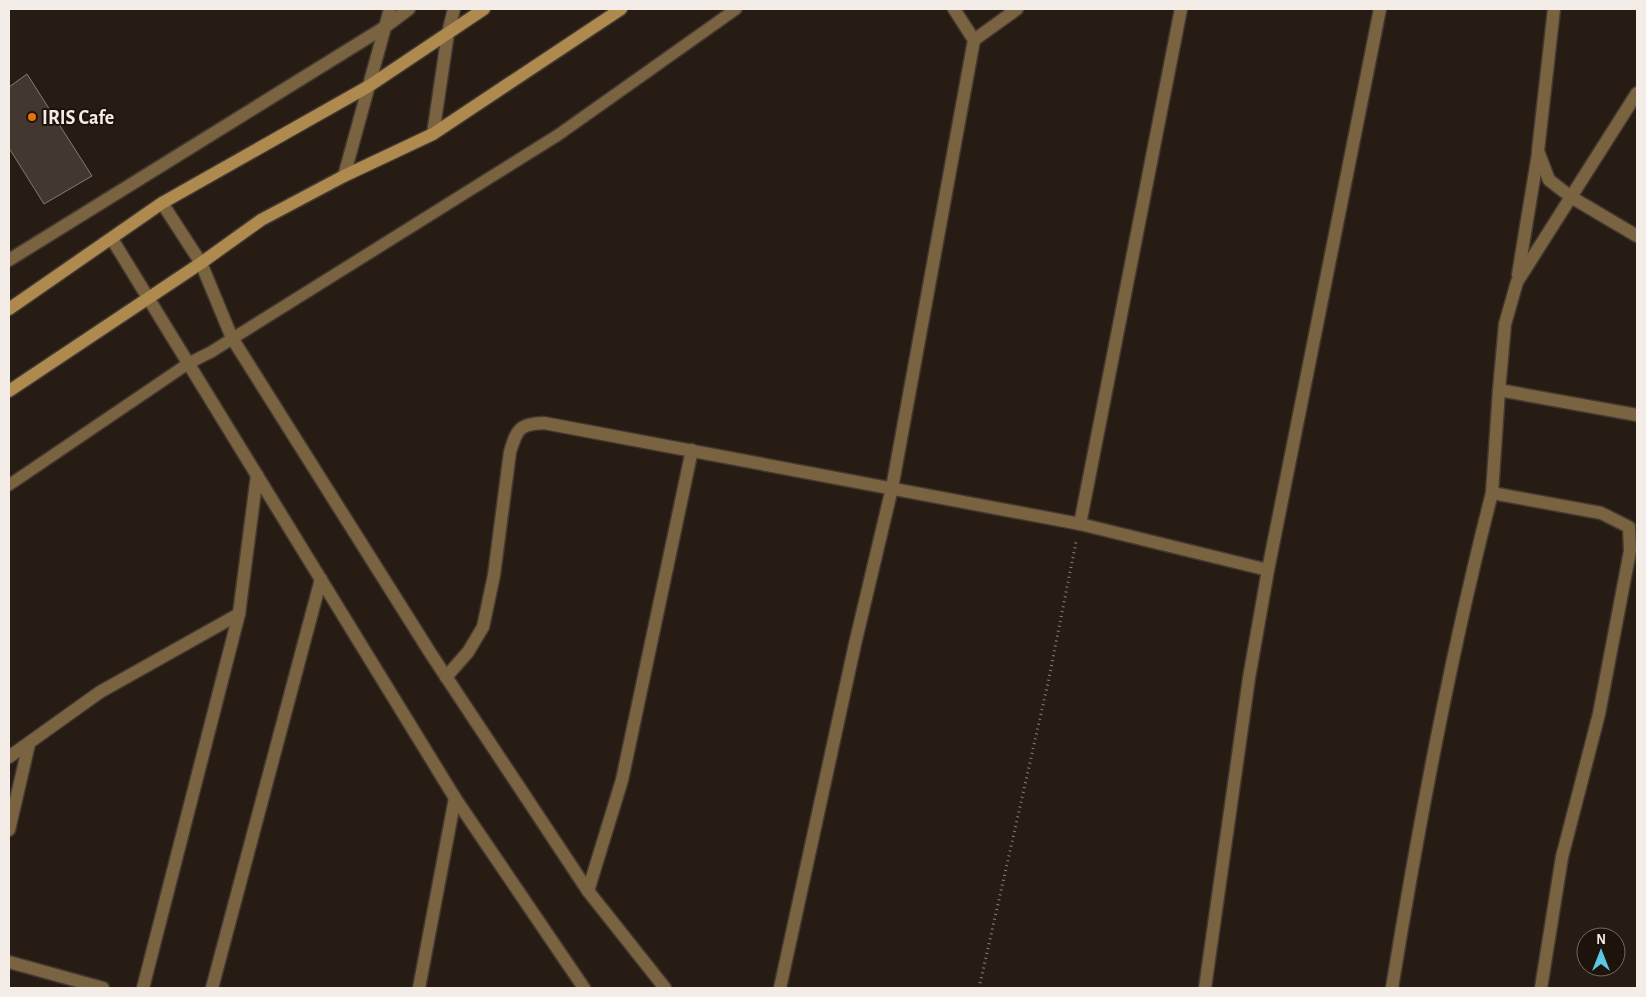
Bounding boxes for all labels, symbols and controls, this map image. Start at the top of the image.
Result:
place label: IRIS Cafe [42,108,114,128]
marker: IRIS Cafe [26,111,38,123]
north arrow [1576,927,1626,977]
text: N [1596,933,1606,947]

